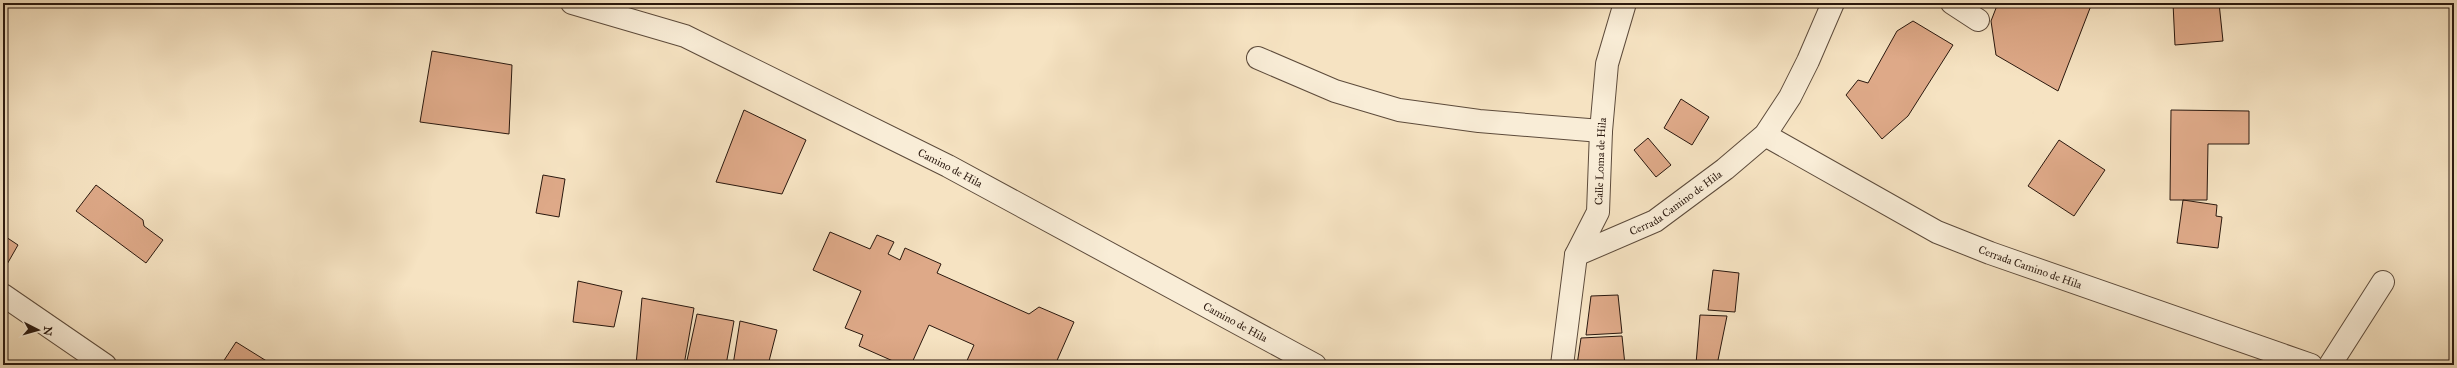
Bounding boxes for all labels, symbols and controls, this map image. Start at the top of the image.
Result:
street label: Calle Loma de Hila [1592,116,1609,205]
street label: Camino de Hila [916,146,985,190]
street label: Cerrada Camino de Hila [1627,167,1724,238]
street label: Cerrada Camino de Hila [1977,243,2084,291]
street label: Camino de Hila [1201,299,1270,345]
north arrow [18,310,58,350]
text: N [40,326,54,337]

